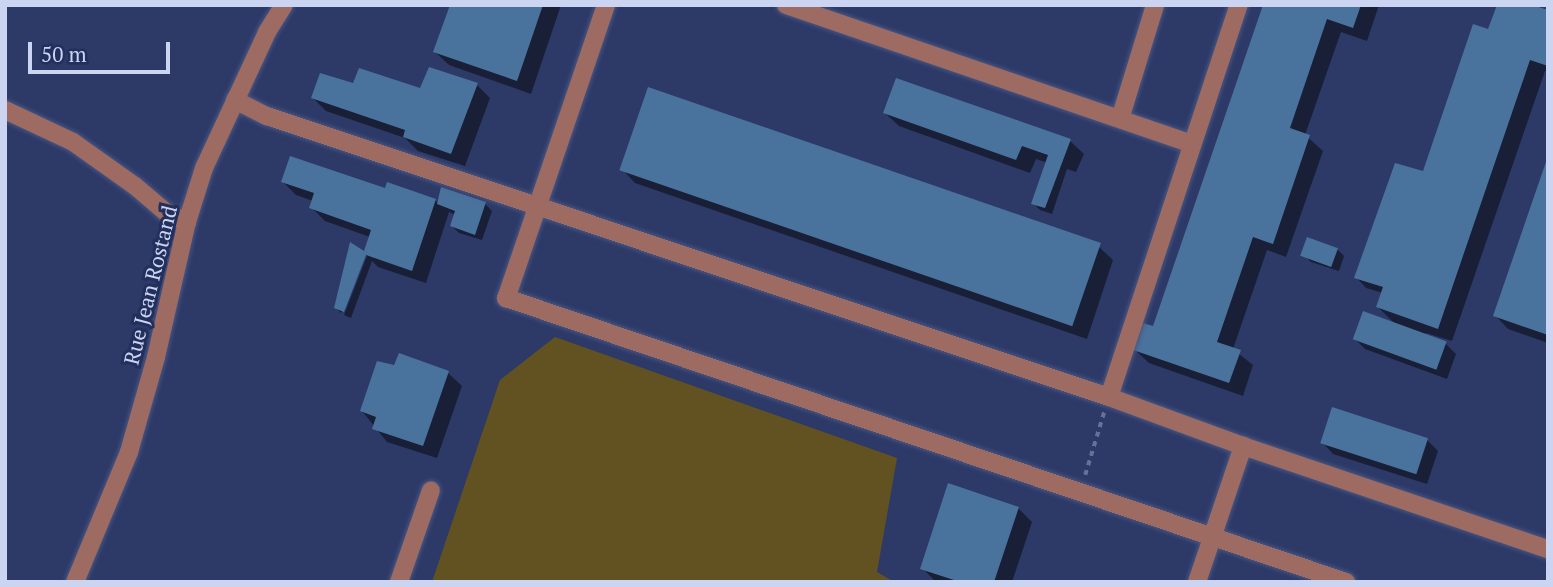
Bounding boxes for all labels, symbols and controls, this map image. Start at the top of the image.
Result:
scale bar [32,28,173,72]
text: 50 m [41,40,87,68]
street label: Rue Jean Rostand [118,203,182,367]

